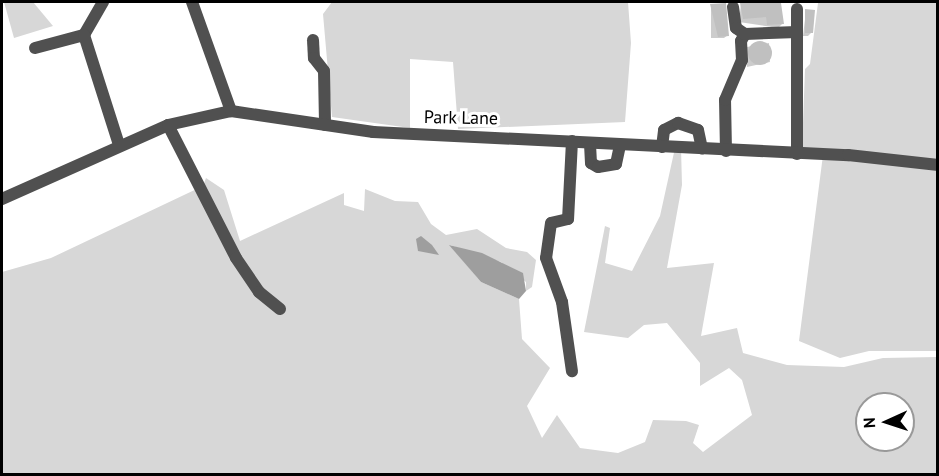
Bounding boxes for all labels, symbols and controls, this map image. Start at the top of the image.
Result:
street label: Park Lane [423,107,499,129]
north arrow [855,392,915,452]
text: N [859,417,879,429]

